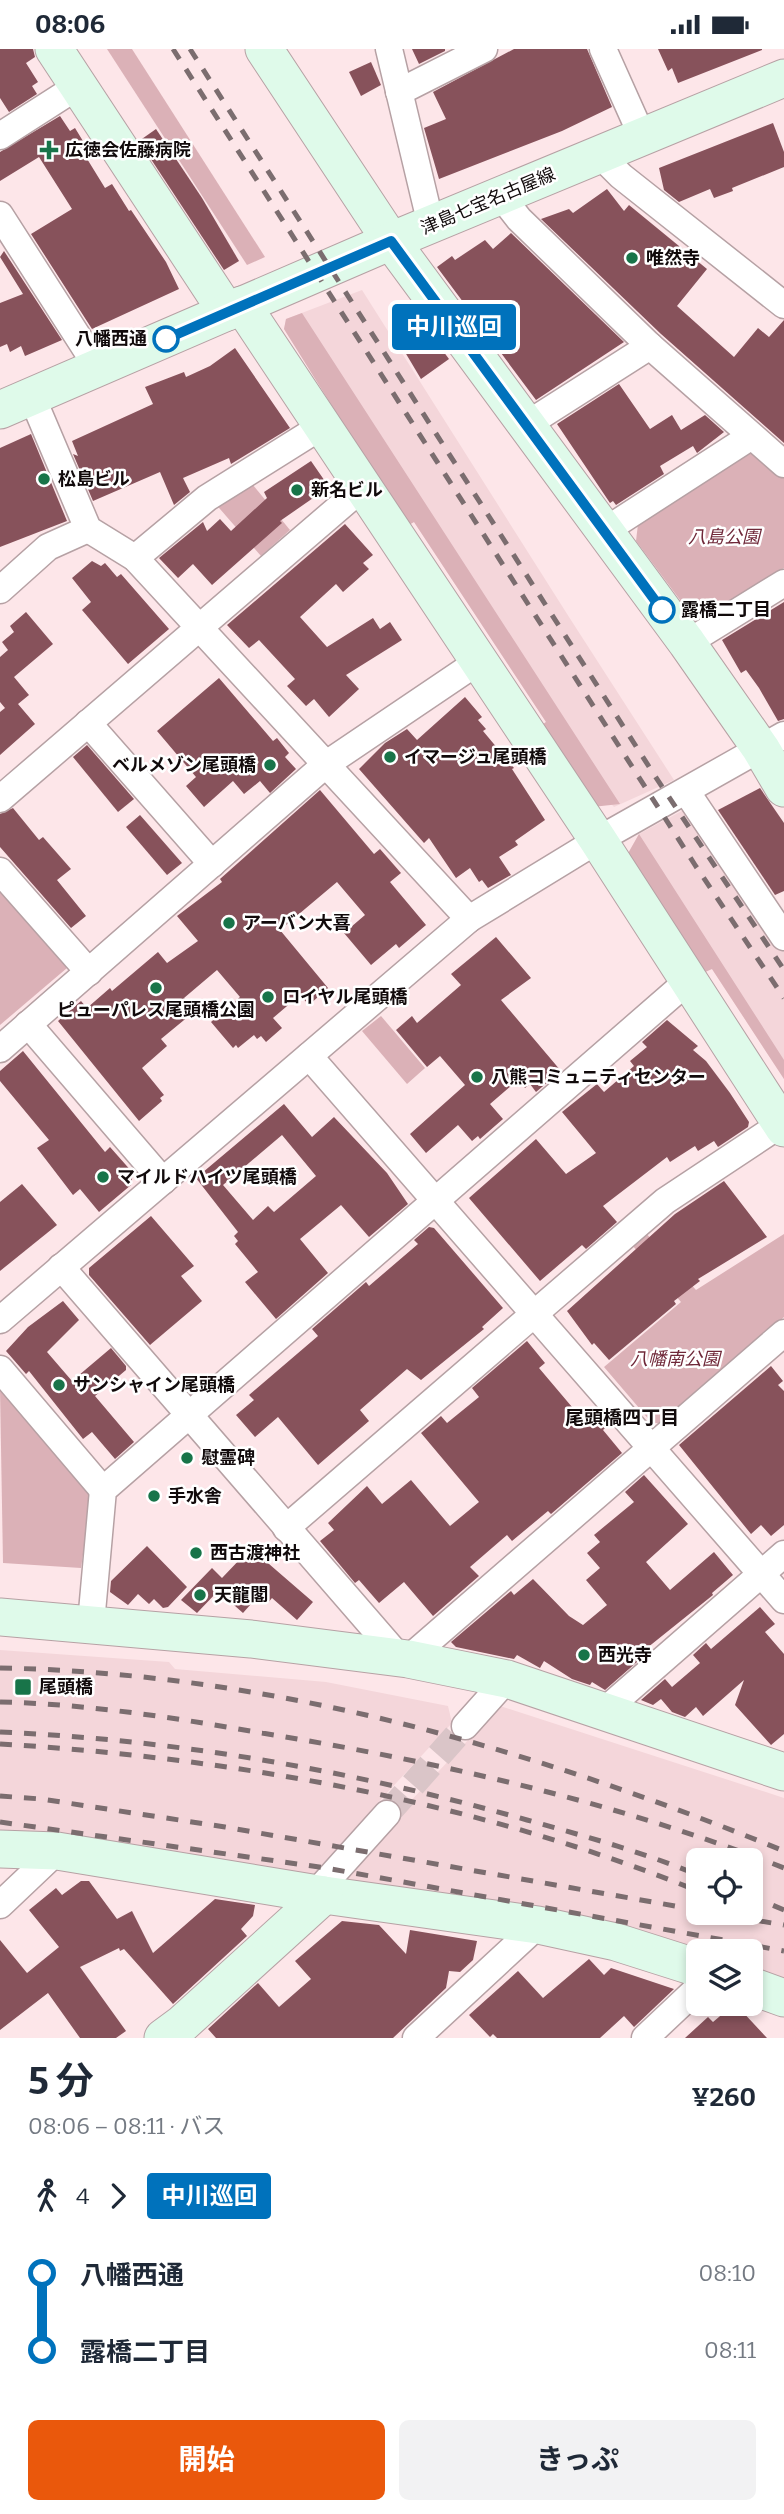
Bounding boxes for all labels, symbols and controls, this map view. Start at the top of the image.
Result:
text: 08:06 [35,9,105,40]
place label: 広徳会佐藤病院 [65,139,191,161]
marker: 広徳会佐藤病院 [39,140,59,160]
street label: 津島七宝名古屋線 [417,163,559,239]
place label: 唯然寺 [646,247,700,269]
marker: 唯然寺 [624,250,640,266]
line badge: 中川巡回 [405,304,503,350]
text: 中川巡回 [406,313,502,341]
marker: 八幡西通 [153,326,179,352]
place label: 八幡西通 [75,328,147,350]
place label: 松島ビル [58,468,130,490]
marker: 松島ビル [36,471,52,487]
place label: 新名ビル [311,479,383,501]
marker: 新名ビル [289,482,305,498]
park label: 八島公園 [688,526,763,548]
marker: 露橋二丁目 [649,597,675,623]
place label: 露橋二丁目 [681,599,771,621]
place label: イマージュ尾頭橋 [404,746,546,768]
marker: イマージュ尾頭橋 [382,749,398,765]
place label: ベルメゾン尾頭橋 [112,754,256,776]
marker: ベルメゾン尾頭橋 [262,757,278,773]
place label: アーバン大喜 [243,912,351,934]
marker: アーバン大喜 [221,915,237,931]
marker: ピューパレス尾頭橋公園 [148,980,164,996]
place label: ロイヤル尾頭橋 [282,986,407,1008]
marker: ロイヤル尾頭橋 [260,989,276,1005]
place label: ピューパレス尾頭橋公園 [57,999,255,1021]
place label: 八熊コミュニティセンター [491,1066,706,1088]
marker: 八熊コミュニティセンター [469,1069,485,1085]
place label: マイルドハイツ尾頭橋 [117,1166,297,1188]
marker: マイルドハイツ尾頭橋 [95,1169,111,1185]
park label: 八幡南公園 [630,1348,723,1370]
place label: サンシャイン尾頭橋 [73,1374,235,1396]
marker: サンシャイン尾頭橋 [51,1377,67,1393]
district label: 尾頭橋四丁目 [565,1406,679,1429]
place label: 慰霊碑 [201,1447,255,1469]
marker: 慰霊碑 [179,1450,195,1466]
place label: 手水舎 [168,1485,222,1507]
marker: 手水舎 [146,1488,162,1504]
place label: 西古渡神社 [210,1542,300,1564]
marker: 西古渡神社 [188,1545,204,1561]
place label: 天龍閣 [214,1584,268,1606]
marker: 天龍閣 [192,1587,208,1603]
place label: 西光寺 [598,1644,652,1666]
marker: 西光寺 [576,1647,592,1663]
place label: 尾頭橋 [39,1676,93,1698]
marker: 尾頭橋 [13,1677,33,1697]
map controls [686,1848,763,2016]
button: locate [686,1848,763,1925]
button: layers [686,1939,763,2016]
text: 5 分 [28,2058,94,2104]
text: ¥260 [691,2082,756,2113]
text: 08:06 – 08:11 · バス [28,2112,225,2140]
icon: walk [28,2177,66,2215]
icon: forward [99,2177,137,2215]
text: 4 [76,2182,89,2210]
text: 中川巡回 [161,2182,257,2210]
text: 08:10 [699,2259,756,2287]
text: 八幡西通 [80,2260,184,2291]
text: 08:11 [704,2336,756,2364]
text: 露橋二丁目 [80,2337,210,2368]
button: 開始 [28,2420,385,2500]
button: きっぷ [399,2420,756,2500]

